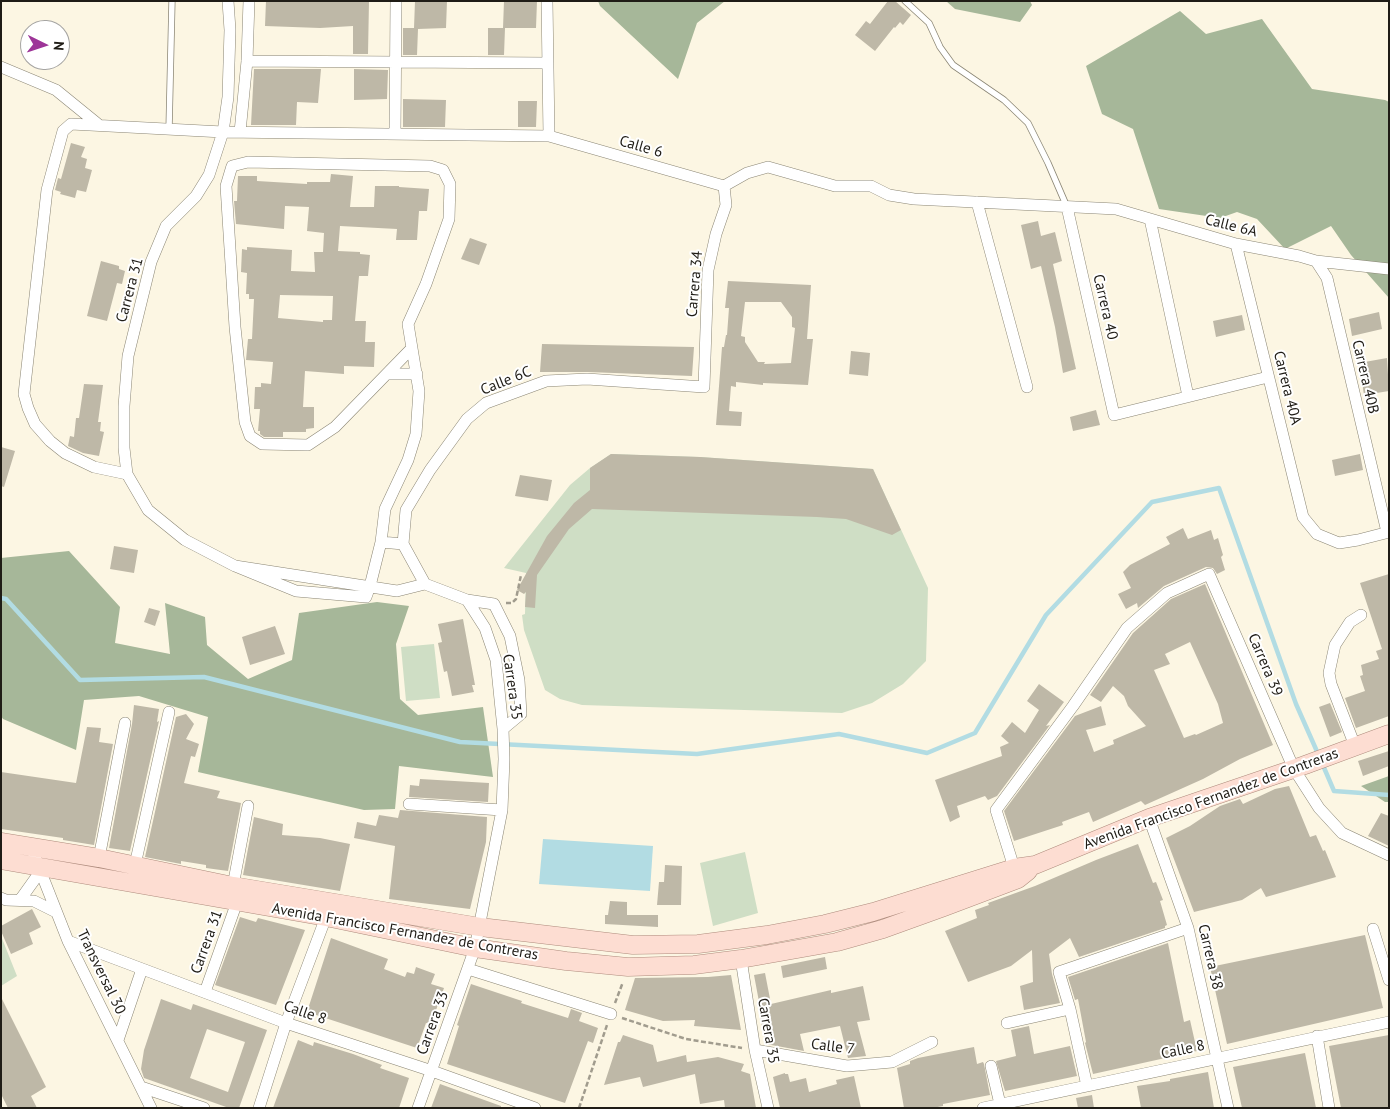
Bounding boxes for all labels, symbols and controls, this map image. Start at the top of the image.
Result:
north arrow [20,20,70,70]
text: N [50,41,68,51]
street label: Calle 6 [617,132,665,162]
street label: Calle 6A [1203,211,1259,241]
street label: Carrera 34 [683,250,707,318]
street label: Carrera 31 [113,256,147,324]
street label: Carrera 40 [1089,273,1121,341]
street label: Carrera 40B [1348,338,1382,416]
street label: Carrera 40A [1269,349,1305,427]
street label: Calle 6C [478,363,534,399]
street label: Carrera 39 [1244,631,1286,699]
street label: Carrera 35 [498,653,526,721]
street label: Avenida Francisco Fernandez de Contreras [1081,744,1341,854]
street label: Avenida Francisco Fernandez de Contreras [271,900,539,964]
street label: Carrera 31 [187,908,227,976]
street label: Carrera 38 [1194,923,1226,991]
street label: Transversal 30 [73,927,129,1017]
street label: Carrera 33 [413,989,453,1057]
street label: Calle 8 [281,997,329,1029]
street label: Carrera 35 [753,997,783,1065]
street label: Calle 7 [810,1035,856,1059]
street label: Calle 8 [1159,1037,1207,1063]

